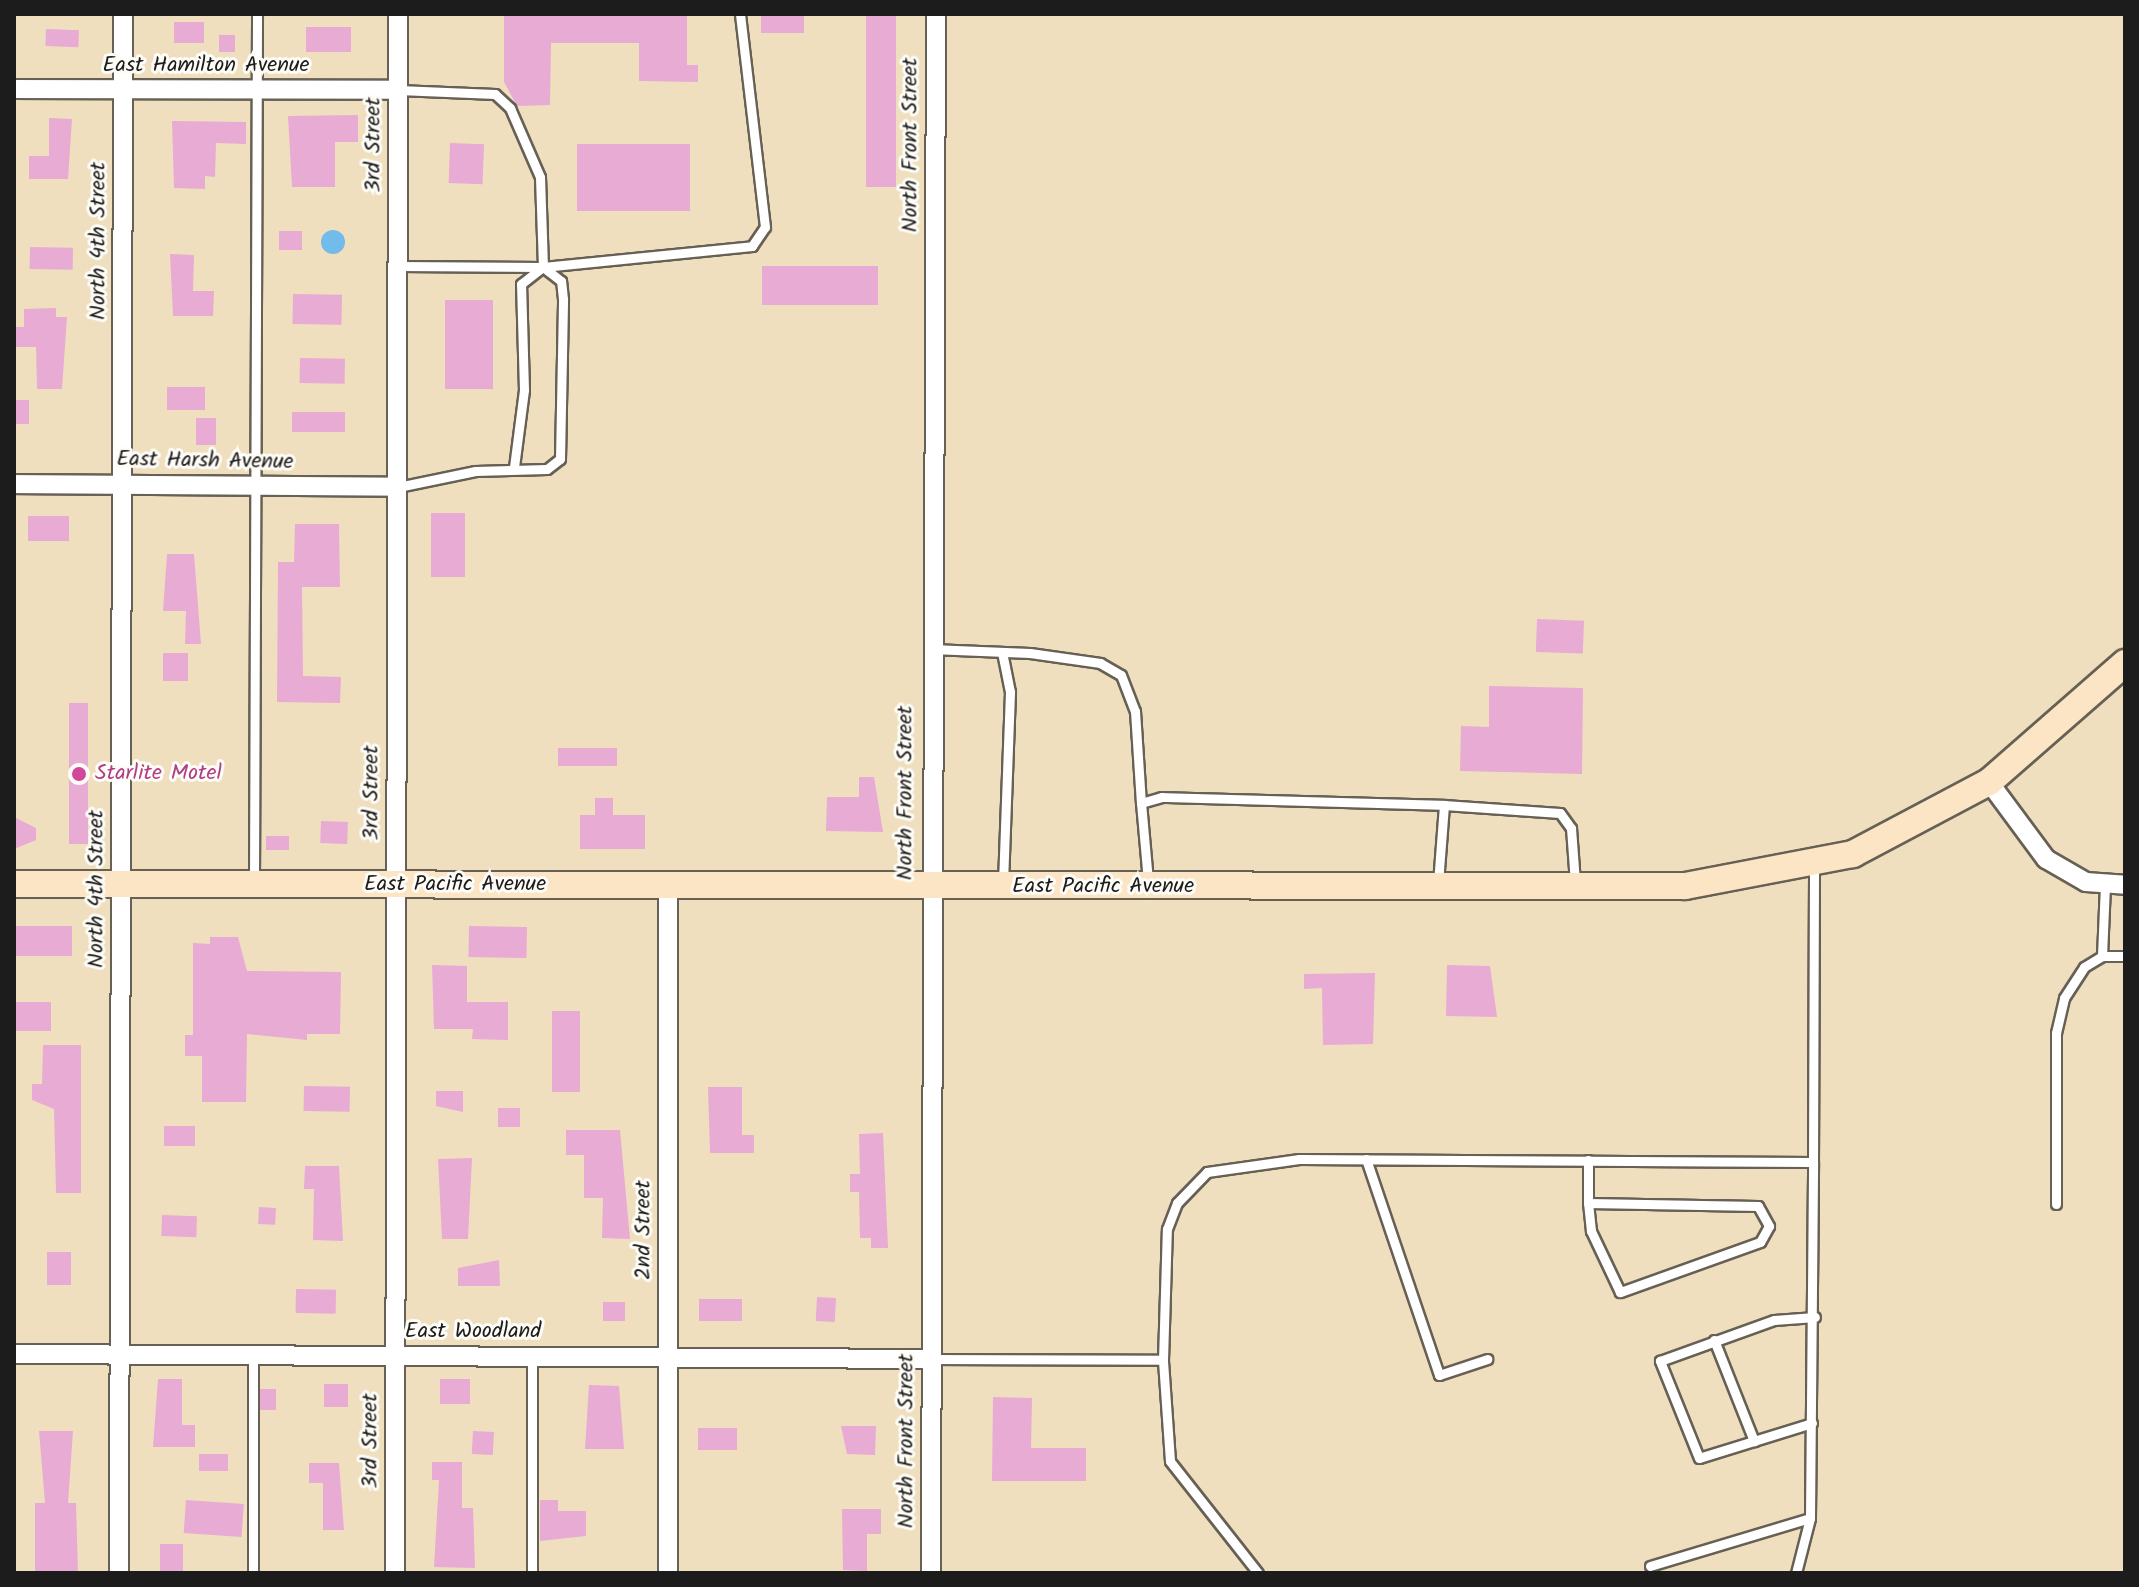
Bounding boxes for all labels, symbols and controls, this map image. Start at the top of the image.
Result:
street label: East Hamilton Avenue [103,53,309,79]
street label: North Front Street [898,58,924,232]
street label: 3rd Street [361,97,387,193]
street label: North 4th Street [86,162,112,320]
street label: East Harsh Avenue [116,446,294,476]
street label: North Front Street [893,706,919,880]
street label: 3rd Street [359,745,385,841]
place label: Starlite Motel [95,761,222,787]
marker: Starlite Motel [70,765,88,783]
street label: North 4th Street [84,810,110,968]
street label: East Pacific Avenue [364,872,546,898]
street label: East Pacific Avenue [1012,874,1194,900]
street label: 2nd Street [631,1180,657,1280]
street label: East Woodland [405,1319,541,1345]
street label: North Front Street [894,1354,920,1528]
street label: 3rd Street [358,1393,384,1489]

